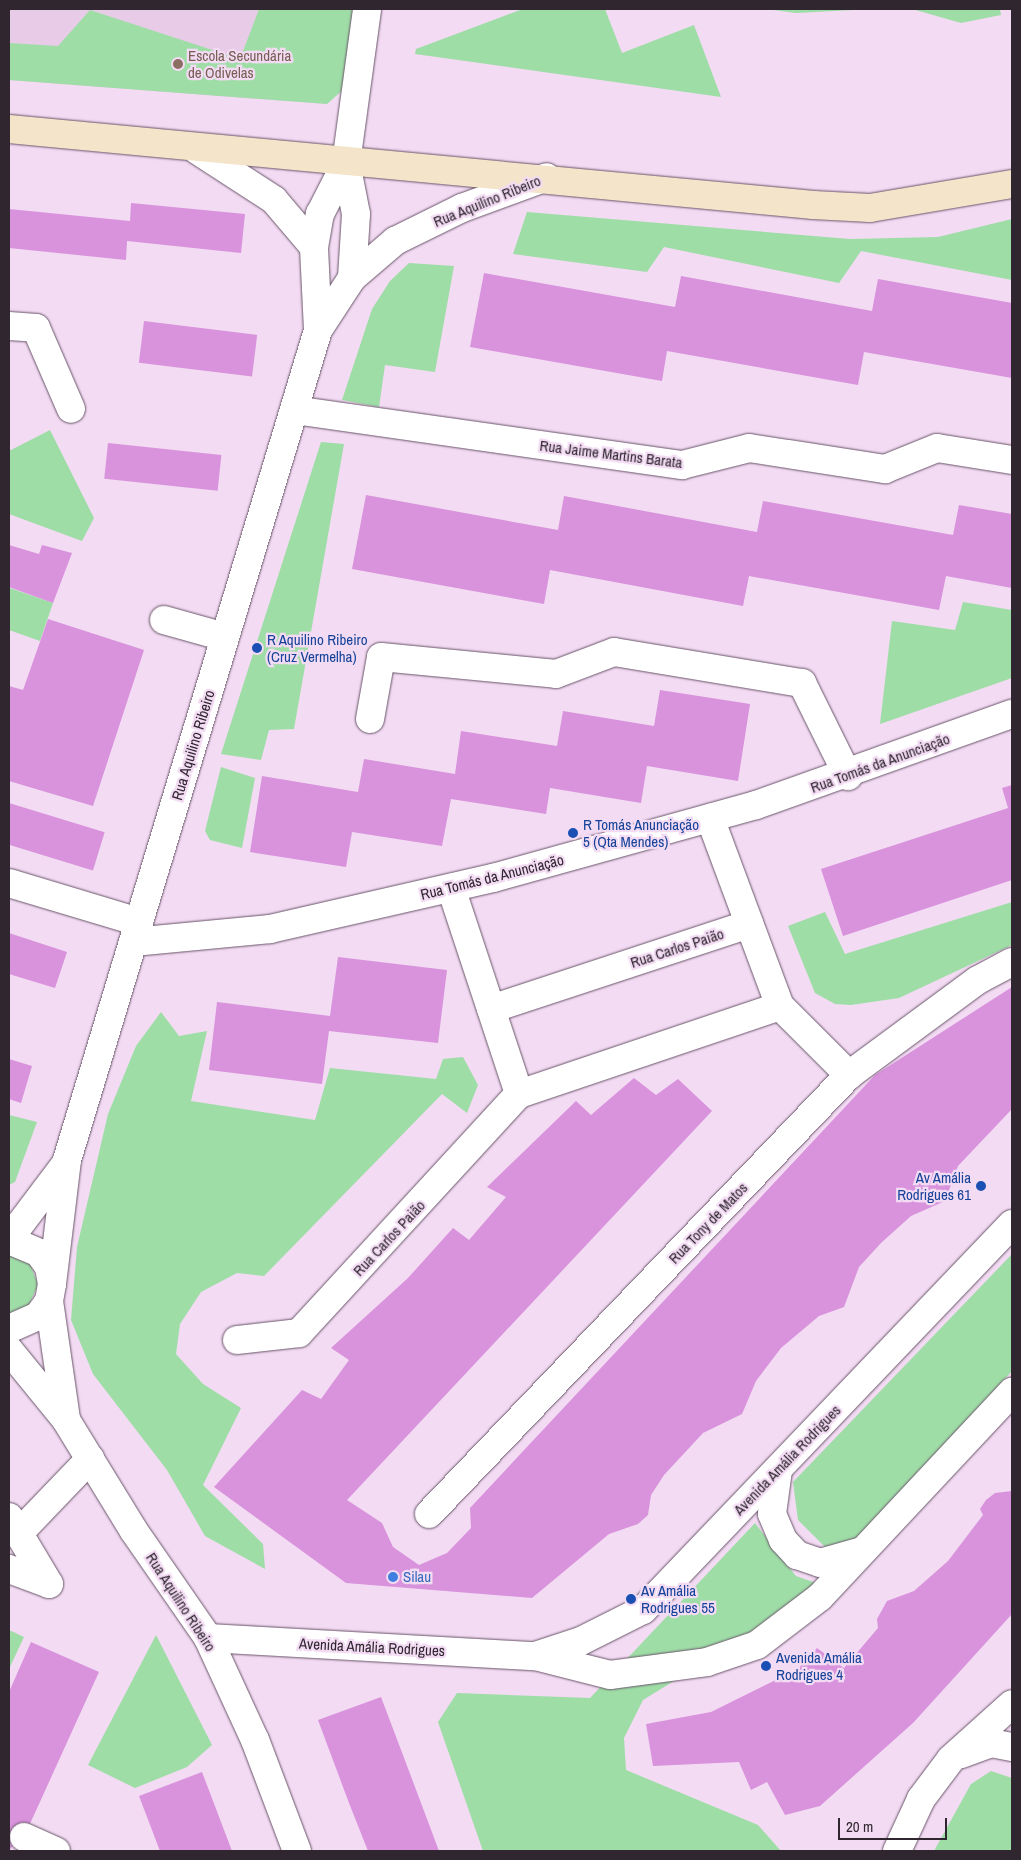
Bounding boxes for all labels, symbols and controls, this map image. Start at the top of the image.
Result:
place label: Escola Secundária de Odivelas [188,46,291,81]
marker: Escola Secundária de Odivelas [172,58,184,70]
street label: Rua Aquilino Ribeiro [430,171,544,231]
street label: Rua Jaime Martins Barata [539,436,683,472]
place label: R Aquilino Ribeiro (Cruz Vermelha) [267,630,368,665]
marker: R Aquilino Ribeiro (Cruz Vermelha) [251,642,263,654]
street label: Rua Aquilino Ribeiro [168,687,218,803]
street label: Rua Tomás da Anunciação [808,729,952,797]
place label: R Tomás Anunciação 5 (Qta Mendes) [583,815,700,850]
marker: R Tomás Anunciação 5 (Qta Mendes) [567,827,579,839]
street label: Rua Tomás da Anunciação [418,850,566,904]
street label: Rua Carlos Paião [628,924,726,972]
place label: Av Amália Rodrigues 61 [897,1168,971,1203]
street label: Rua Tony de Matos [665,1179,751,1267]
marker: Av Amália Rodrigues 61 [975,1180,987,1192]
street label: Rua Carlos Paião [349,1196,429,1280]
street label: Avenida Amália Rodrigues [730,1401,844,1519]
street label: Rua Aquilino Ribeiro [142,1549,220,1655]
place label: Silau [403,1568,431,1586]
marker: Silau [387,1571,399,1583]
place label: Av Amália Rodrigues 55 [641,1581,715,1616]
marker: Av Amália Rodrigues 55 [625,1593,637,1605]
street label: Avenida Amália Rodrigues [298,1634,446,1660]
place label: Avenida Amália Rodrigues 4 [776,1648,863,1683]
marker: Avenida Amália Rodrigues 4 [760,1660,772,1672]
scale bar [841,1808,950,1840]
text: 20 m [846,1816,873,1837]

